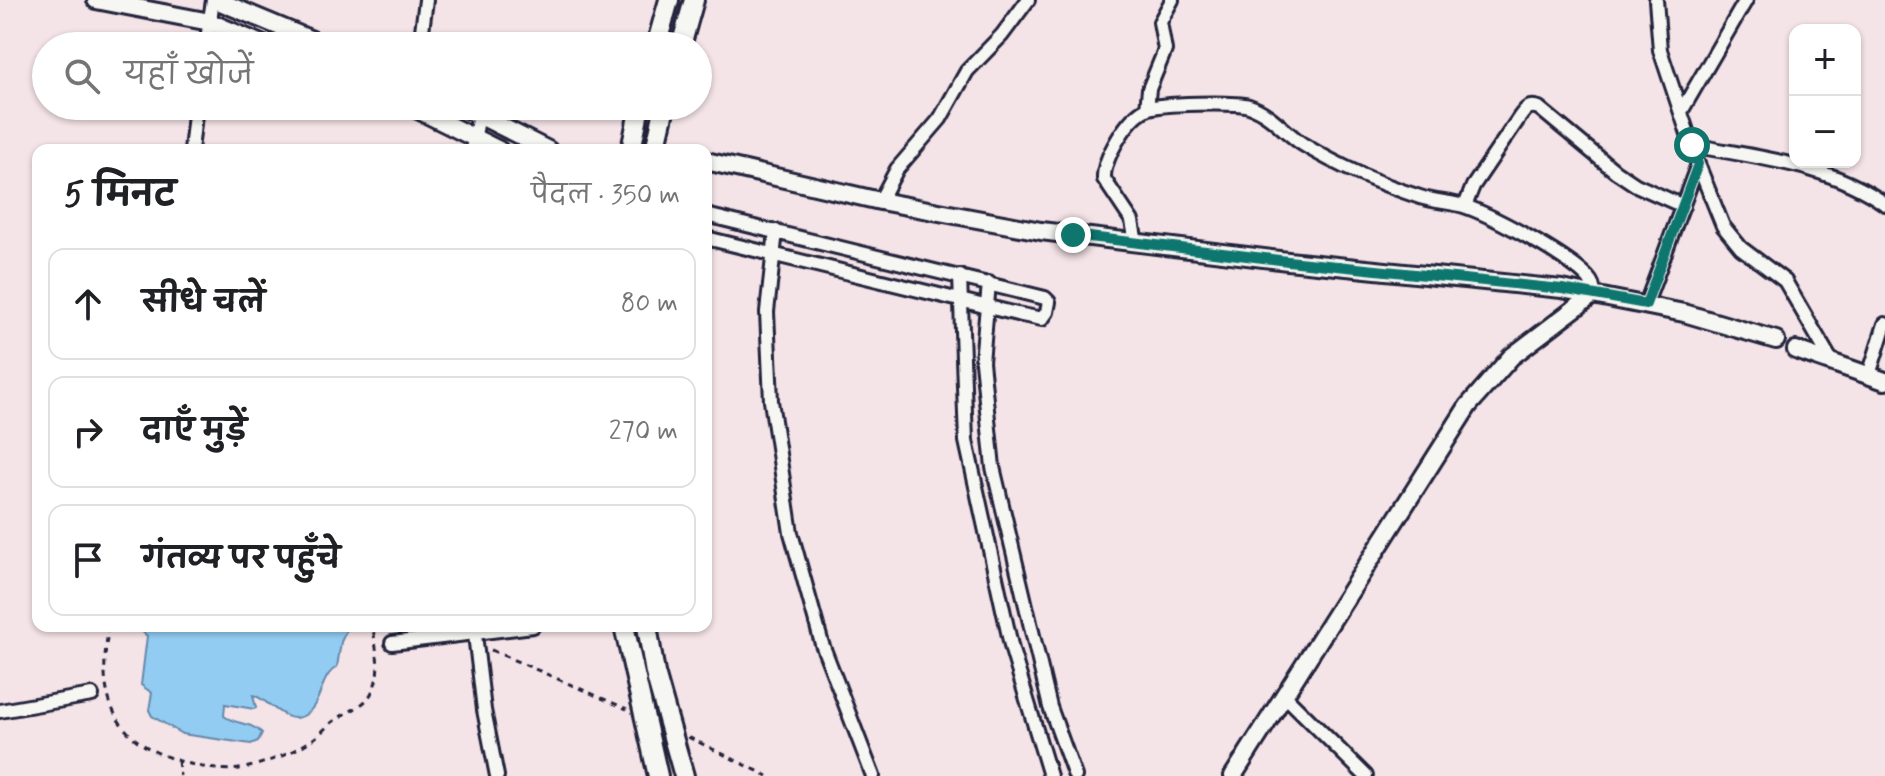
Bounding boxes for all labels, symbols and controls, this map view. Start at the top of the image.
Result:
map controls [1789,24,1861,168]
button: + [1789,24,1861,96]
search box [32,32,712,120]
icon: search [60,54,104,98]
text: यहाँ खोजें [124,56,253,95]
button: − [1789,96,1861,168]
route start [1674,127,1710,163]
text: 5 मिनट [64,173,176,218]
text: पैदल · 350 m [531,179,680,213]
route end [1055,217,1091,253]
icon: ahead [66,282,110,326]
text: सीधे चलें [142,284,265,323]
text: 80 m [621,287,678,321]
icon: right [66,410,110,454]
text: दाएँ मुड़ें [142,412,247,451]
text: 270 m [609,415,678,449]
icon: arrive [66,538,110,582]
text: गंतव्य पर पहुँचे [142,540,341,579]

